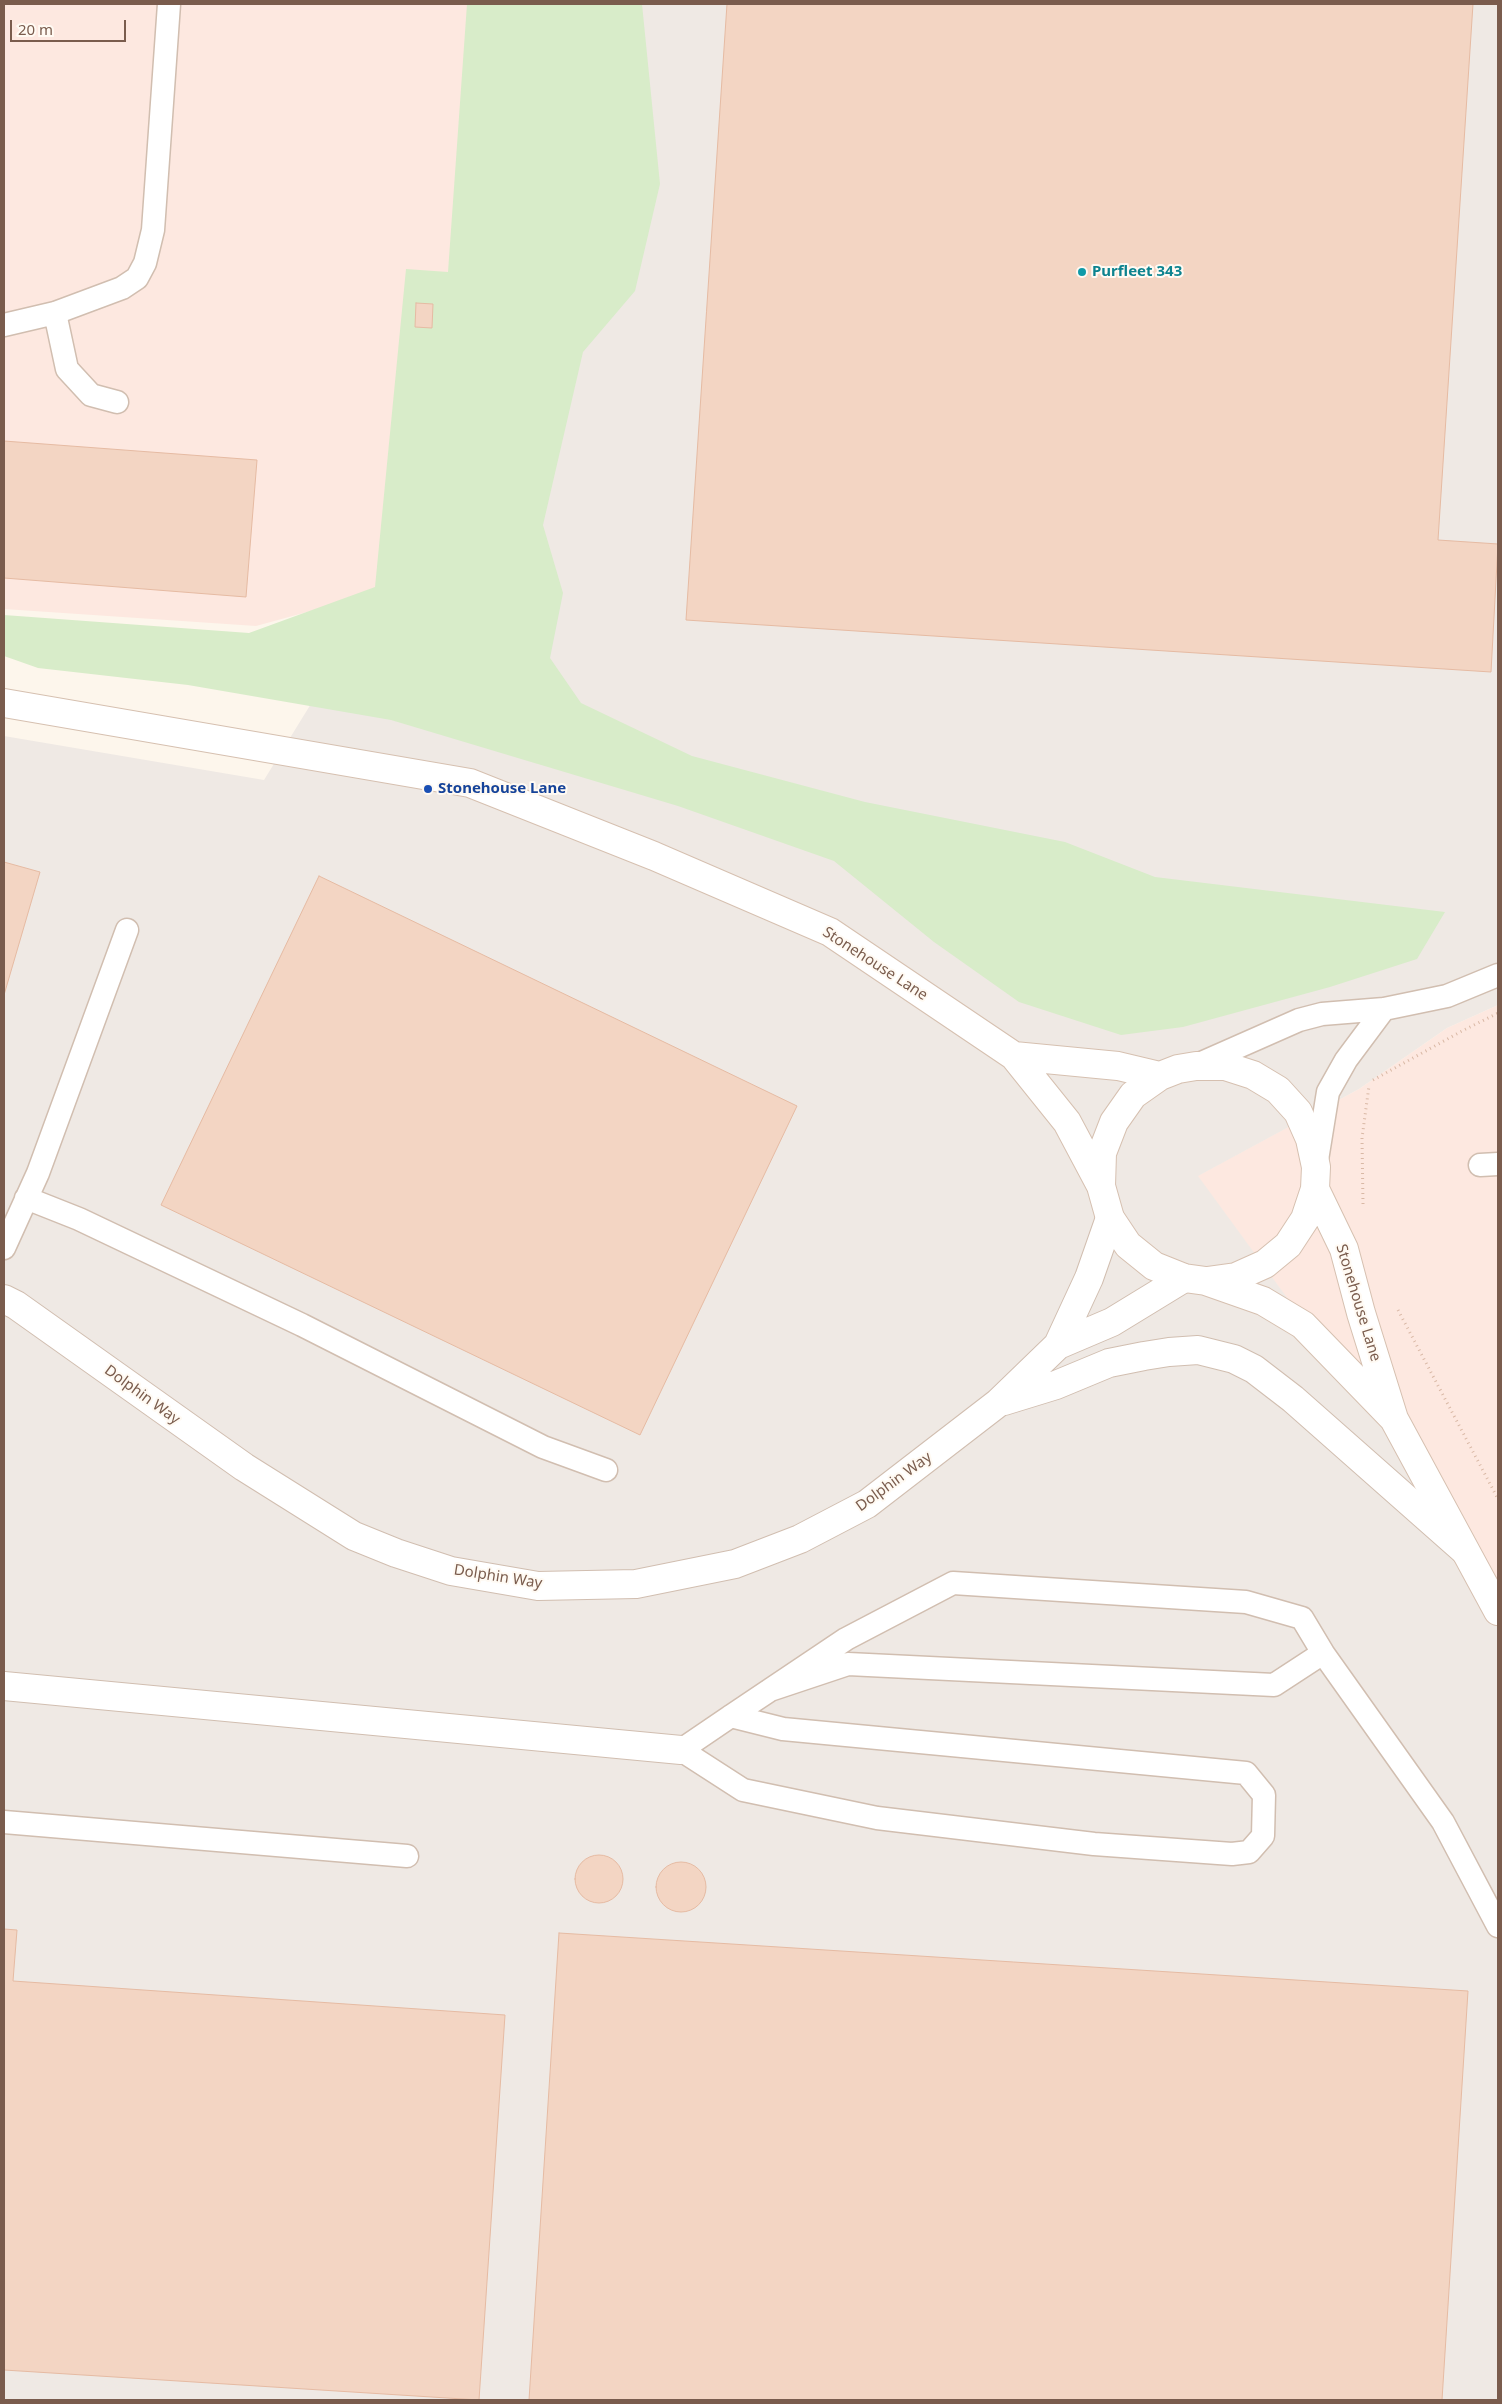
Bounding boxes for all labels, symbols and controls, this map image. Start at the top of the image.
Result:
scale bar [12,10,129,42]
text: 20 m [18,19,53,39]
place label: Purfleet 343 [1092,263,1182,281]
marker: Purfleet 343 [1076,266,1088,278]
place label: Stonehouse Lane [438,780,566,798]
marker: Stonehouse Lane [422,783,434,795]
street label: Stonehouse Lane [819,923,931,1005]
street label: Stonehouse Lane [1332,1242,1384,1364]
street label: Dolphin Way [101,1362,183,1428]
street label: Dolphin Way [853,1449,935,1515]
street label: Dolphin Way [453,1561,543,1593]

